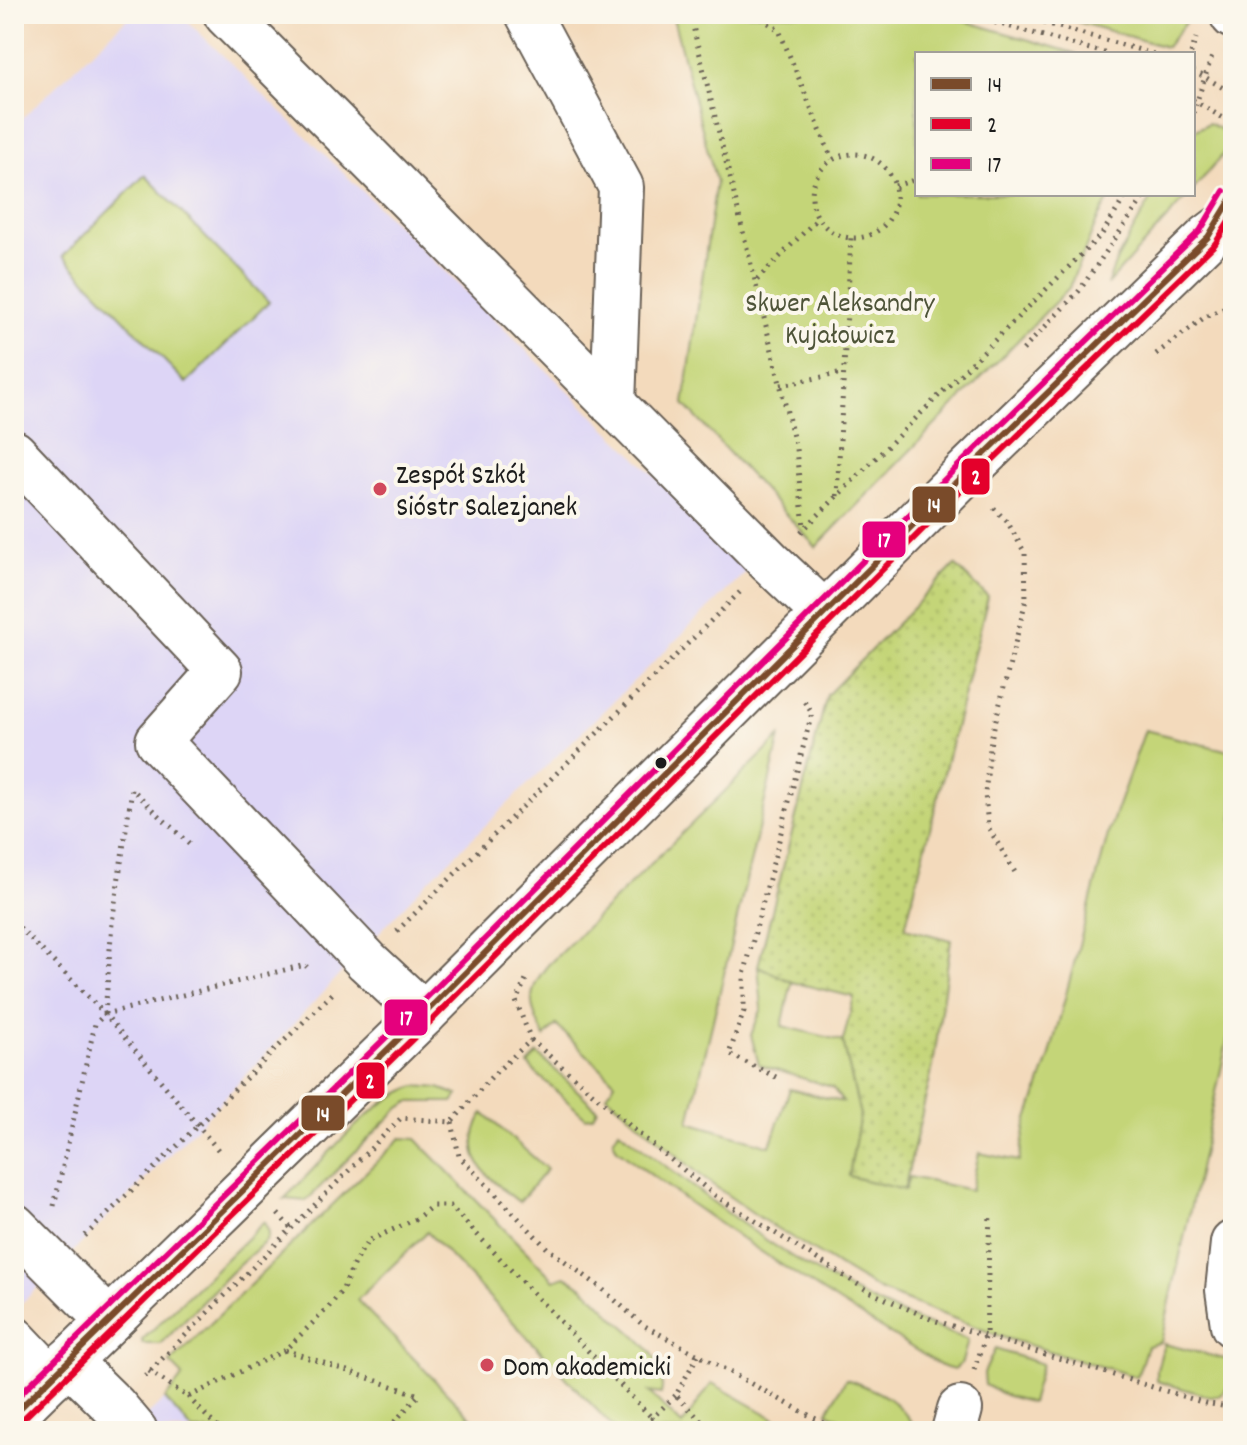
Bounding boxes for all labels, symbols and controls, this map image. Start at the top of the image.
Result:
legend [915,52,1195,196]
text: 14 [987,70,1002,104]
text: 2 [987,110,998,144]
text: 17 [987,150,1001,184]
park label: Skwer Aleksandry Kujałowicz [745,286,935,358]
line badge: 2 [960,457,991,496]
place label: Zespół Szkół Sióstr Salezjanek [396,458,577,530]
text: 2 [971,464,981,495]
marker: Zespół Szkół Sióstr Salezjanek [371,480,389,498]
line badge: 14 [911,485,957,524]
text: 14 [927,492,941,523]
line badge: 17 [861,520,907,559]
text: 17 [877,527,891,558]
unlabelled marker [653,755,669,771]
line badge: 17 [383,998,429,1037]
text: 17 [399,1005,413,1036]
line badge: 2 [355,1061,386,1100]
text: 2 [365,1068,375,1099]
line badge: 14 [300,1094,346,1132]
text: 14 [316,1101,330,1132]
place label: Dom akademicki [503,1350,671,1390]
marker: Dom akademicki [478,1356,496,1374]

